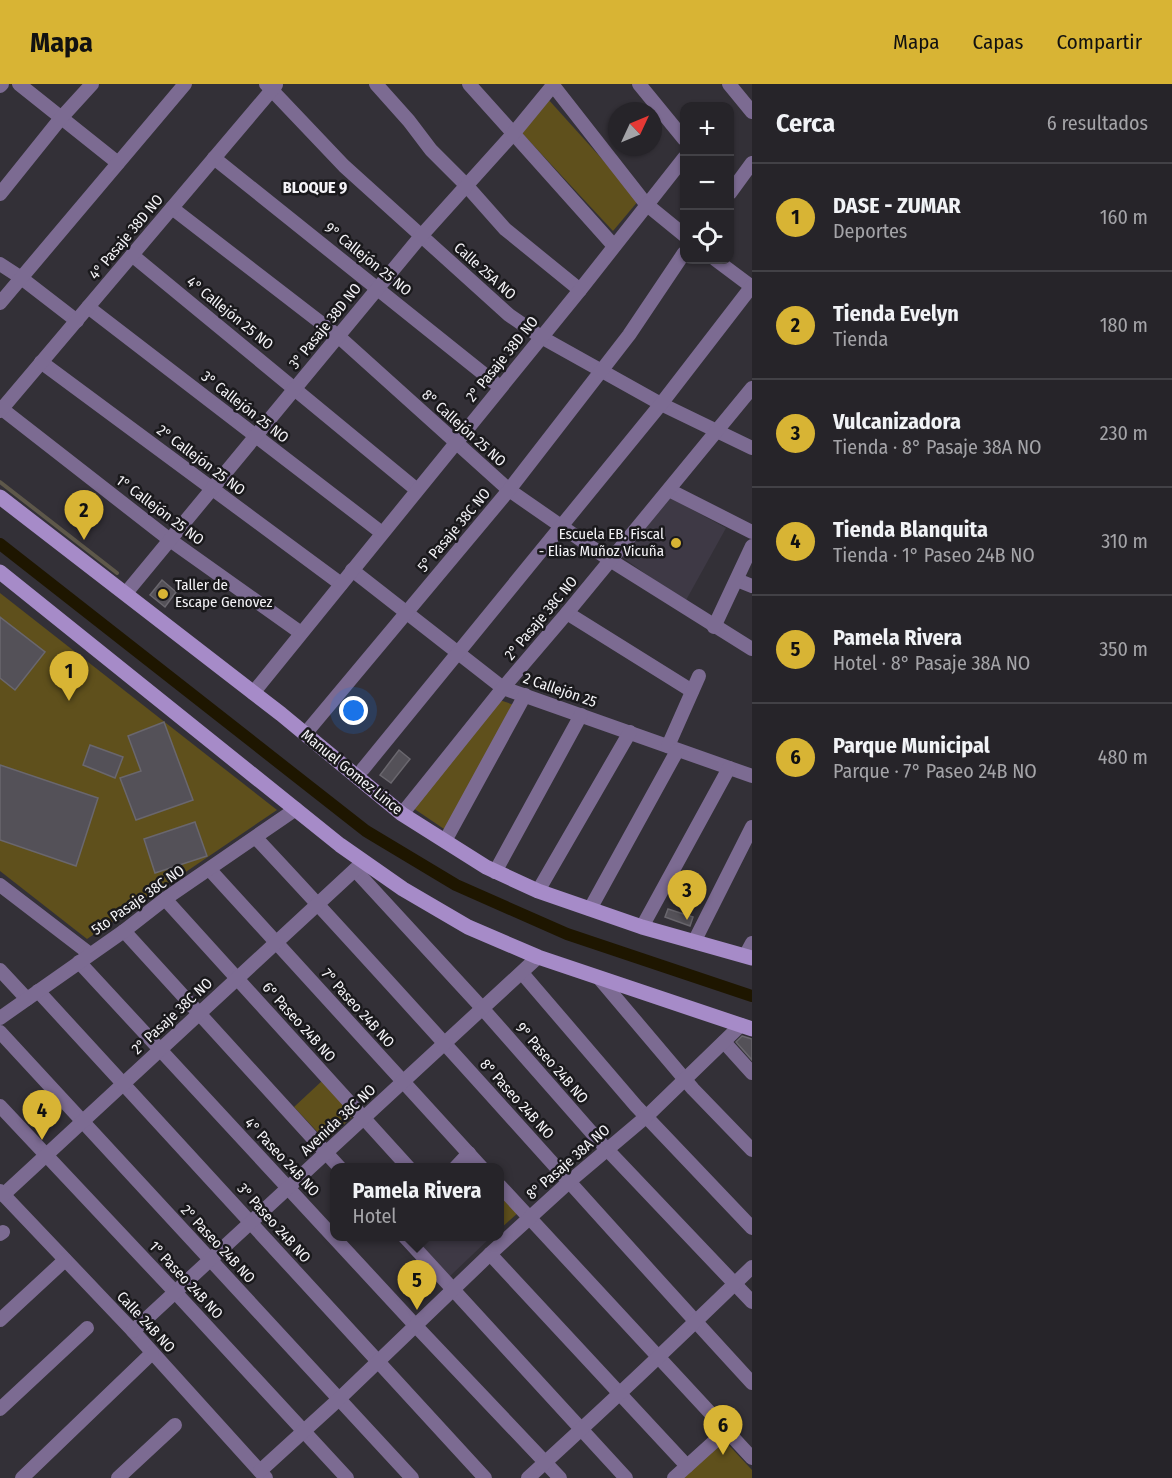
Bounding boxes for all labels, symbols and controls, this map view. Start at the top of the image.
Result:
text: Mapa [30,26,93,59]
text: Mapa [893,29,940,55]
text: Capas [973,29,1023,55]
text: Compartir [1056,29,1142,55]
north arrow [608,102,662,156]
map controls [680,102,734,264]
button: + [680,102,734,156]
text: Cerca [776,108,835,139]
text: 6 resultados [1047,111,1148,135]
button: − [680,156,734,210]
district label: BLOQUE 9 [283,178,347,197]
street label: 4° Pasaje 38D NO [85,191,167,283]
text: DASE - ZUMAR [833,192,961,219]
text: 1 [791,205,800,229]
text: 160 m [1100,205,1148,229]
button: locate [680,210,734,264]
street label: 9° Callejón 25 NO [321,219,415,299]
text: Deportes [833,219,907,243]
street label: Calle 25A NO [450,239,520,303]
street label: 4° Callejón 25 NO [183,273,277,353]
street label: 3° Pasaje 38D NO [285,280,365,372]
text: Tienda Evelyn [833,300,959,327]
street label: 2° Pasaje 38D NO [462,313,542,405]
text: 2 [791,313,800,337]
text: 180 m [1100,313,1148,337]
text: Tienda [833,327,888,351]
street label: 3° Callejón 25 NO [198,367,292,447]
street label: 8° Callejón 25 NO [418,386,510,470]
text: Vulcanizadora [833,408,961,435]
street label: 2° Callejón 25 NO [153,421,249,499]
text: 3 [791,421,800,445]
text: 230 m [1100,421,1148,445]
text: Tienda · 8° Pasaje 38A NO [833,435,1042,459]
street label: 1° Callejón 25 NO [113,471,207,549]
street label: 5° Pasaje 38C NO [414,484,494,576]
pin: 2 [64,490,104,540]
text: Tienda Blanquita [833,516,988,543]
place label: Escuela EB. Fiscal - Elias Muñoz Vicuña [539,525,664,560]
text: 4 [790,529,801,553]
text: 310 m [1101,529,1148,553]
marker: Escuela EB. Fiscal - Elias Muñoz Vicuña [669,536,683,550]
text: Tienda · 1° Paseo 24B NO [833,543,1035,567]
street label: 2° Pasaje 38C NO [501,573,581,663]
place label: Taller de Escape Genovez [175,576,273,611]
marker: Taller de Escape Genovez [156,587,170,601]
text: Pamela Rivera [833,624,962,651]
text: 5 [791,637,800,661]
text: 350 m [1099,637,1148,661]
text: Hotel · 8° Pasaje 38A NO [833,651,1030,675]
pin: 1 [50,652,88,701]
street label: 2 Callejón 25 [521,669,599,711]
your location [339,696,368,725]
street label: Manuel Gomez Lince [298,726,406,818]
text: Parque Municipal [833,732,990,759]
text: 6 [790,745,801,769]
text: 480 m [1098,745,1148,769]
text: Parque · 7° Paseo 24B NO [833,759,1037,783]
street label: 5to Pasaje 38C NO [88,861,188,939]
pin: 3 [668,870,706,920]
street label: 7° Paseo 24B NO [318,965,398,1051]
street label: 2° Pasaje 38C NO [128,974,216,1058]
street label: 6° Paseo 24B NO [258,978,340,1066]
street label: 9° Paseo 24B NO [512,1019,592,1107]
street label: 8° Paseo 24B NO [476,1055,558,1143]
street label: Avenida 38C NO [297,1081,379,1159]
pin: 4 [22,1090,62,1140]
street label: 4° Paseo 24B NO [241,1114,323,1200]
street label: 8° Pasaje 38A NO [523,1121,613,1203]
popup [330,1163,504,1241]
text: Pamela Rivera [353,1177,481,1204]
street label: 3° Paseo 24B NO [234,1180,314,1266]
street label: 2° Paseo 24B NO [177,1201,259,1287]
text: Hotel [353,1204,397,1228]
street label: 1° Paseo 24B NO [145,1237,227,1323]
pin: 5 [398,1260,436,1310]
street label: Calle 24B NO [113,1288,179,1356]
pin: 6 [704,1406,742,1455]

